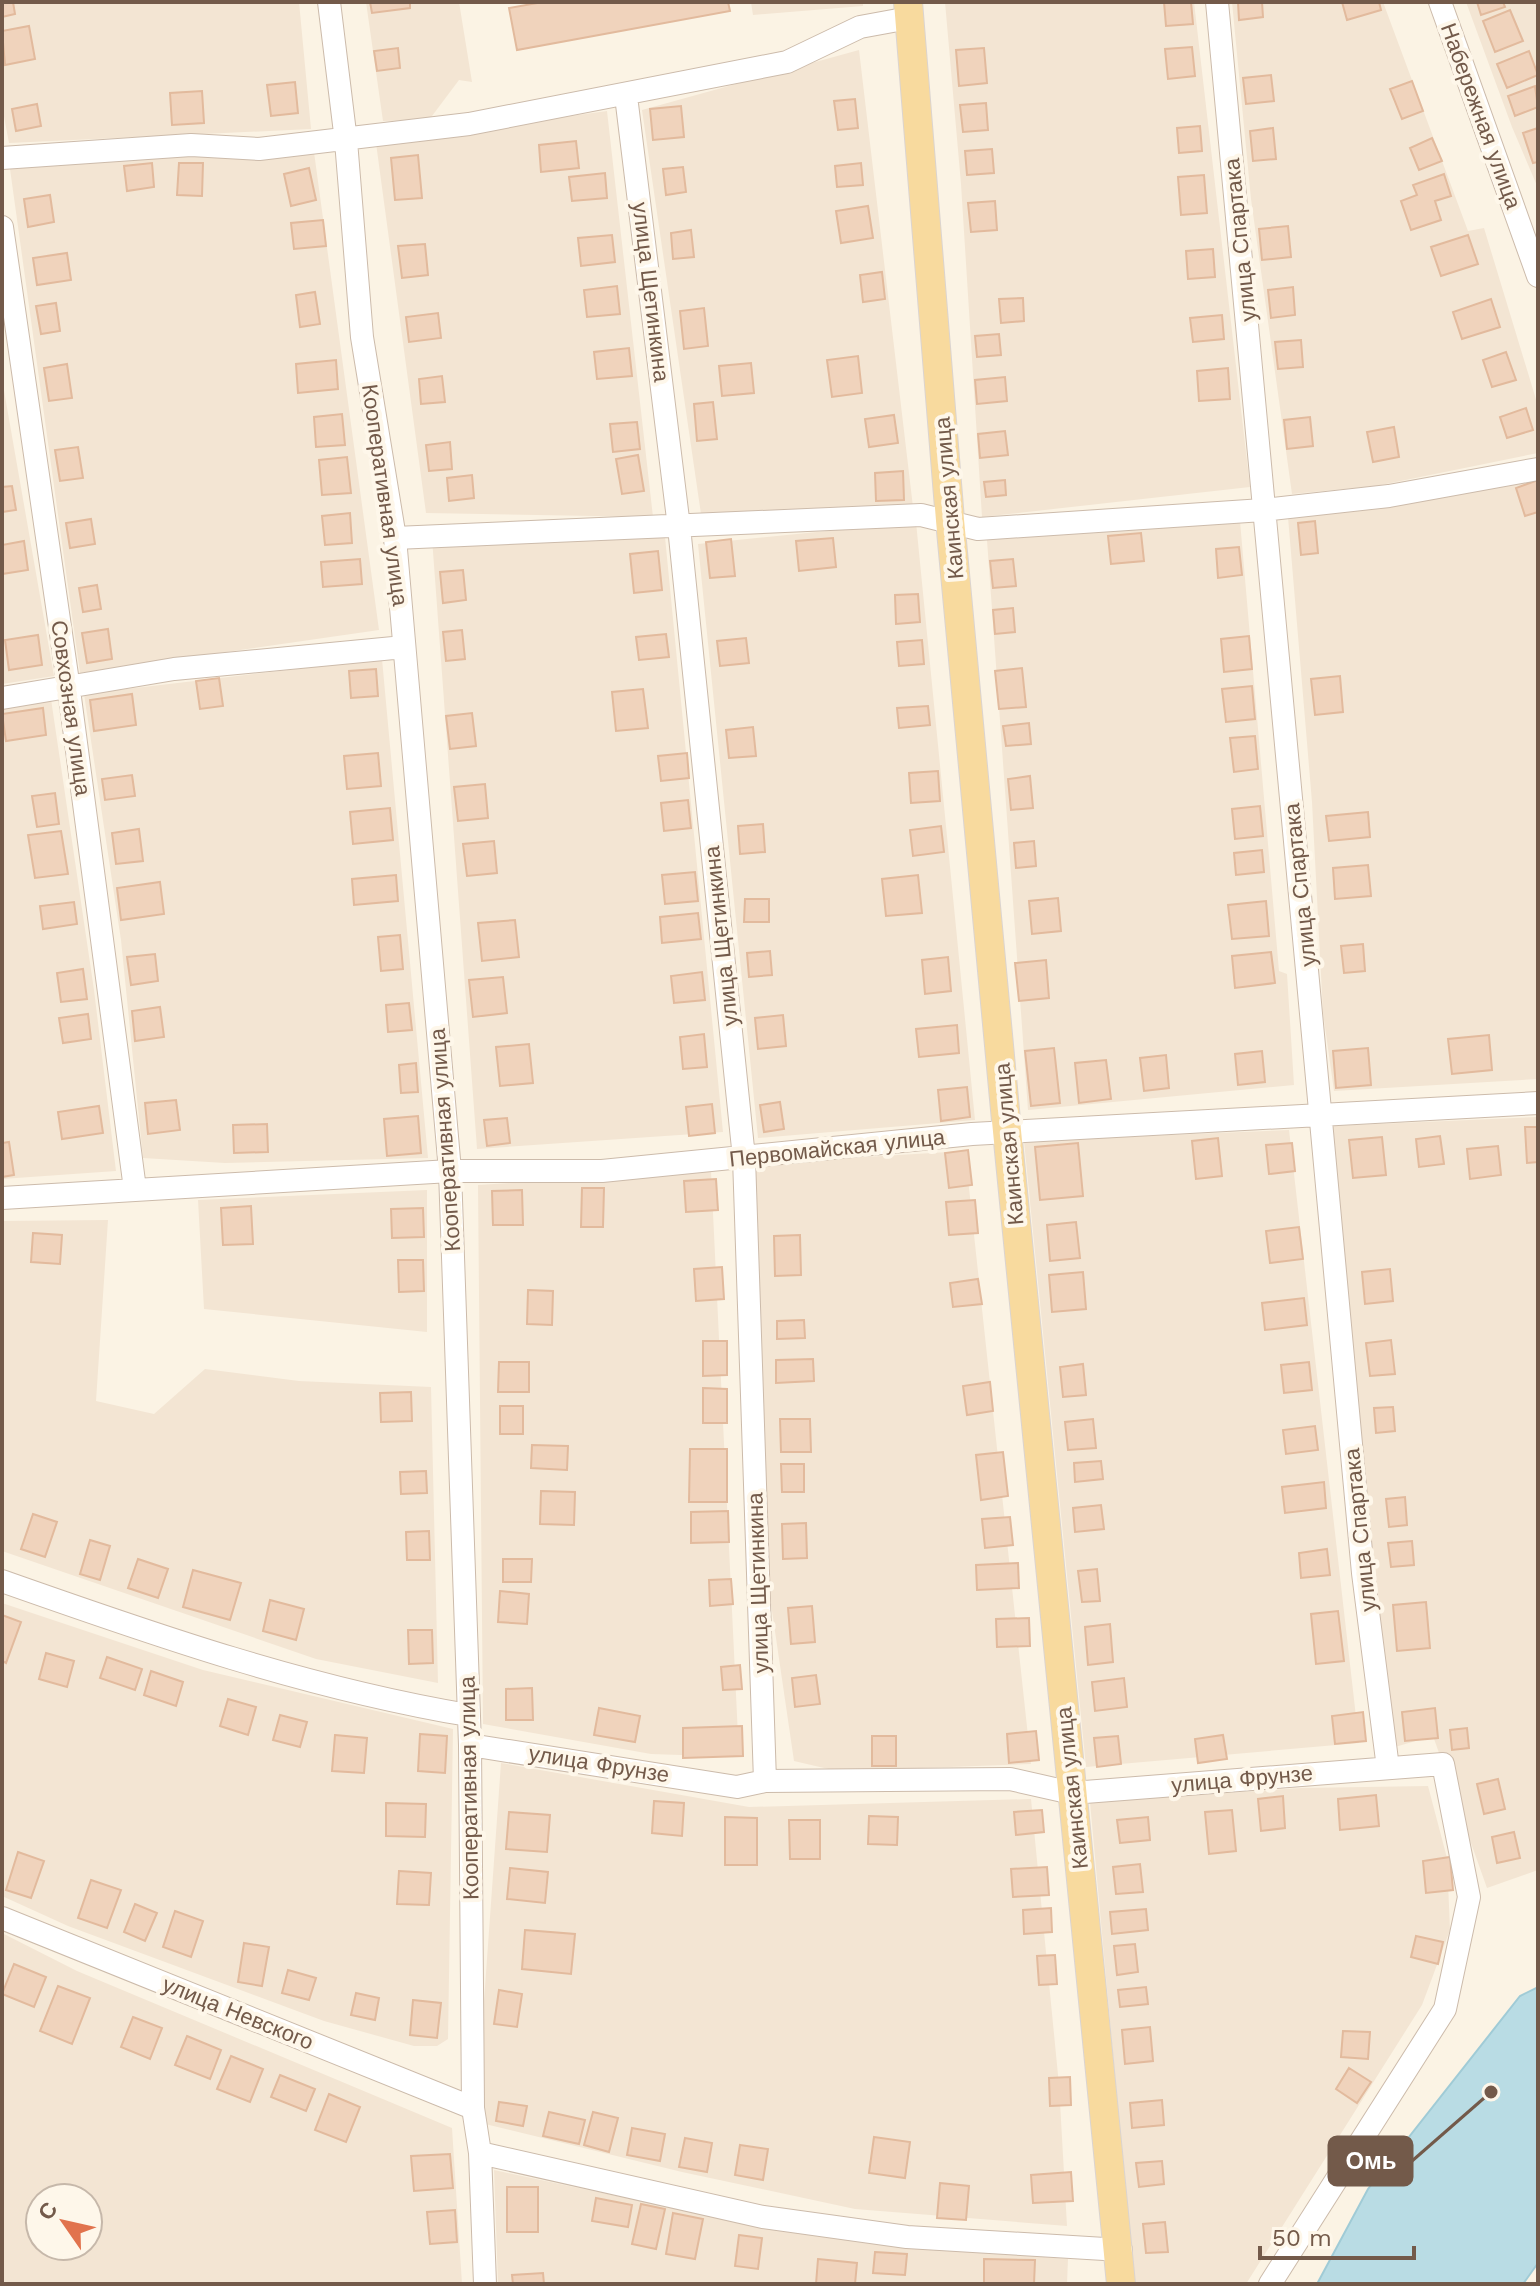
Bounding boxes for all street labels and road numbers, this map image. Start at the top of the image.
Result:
street label: Набережная улица [1436,20,1527,213]
street label: улица Спартака [1219,156,1261,323]
street label: улица Щетинкина [628,201,675,384]
street label: Кооперативная улица [357,382,413,608]
street label: Каинская улица [929,415,969,580]
street label: Совхозная улица [46,619,96,798]
street label: улица Спартака [1279,801,1321,968]
street label: улица Щетинкина [699,844,743,1027]
street label: Кооперативная улица [425,1027,465,1252]
street label: Каинская улица [989,1061,1029,1226]
street label: Первомайская улица [728,1124,947,1172]
street label: улица Спартака [1339,1446,1381,1613]
street label: улица Щетинкина [742,1491,774,1674]
street label: Кооперативная улица [455,1675,483,1900]
street label: Каинская улица [1051,1705,1093,1870]
street label: улица Фрунзе [527,1741,671,1787]
street label: улица Фрунзе [1170,1760,1314,1798]
street label: улица Невского [159,1971,317,2055]

